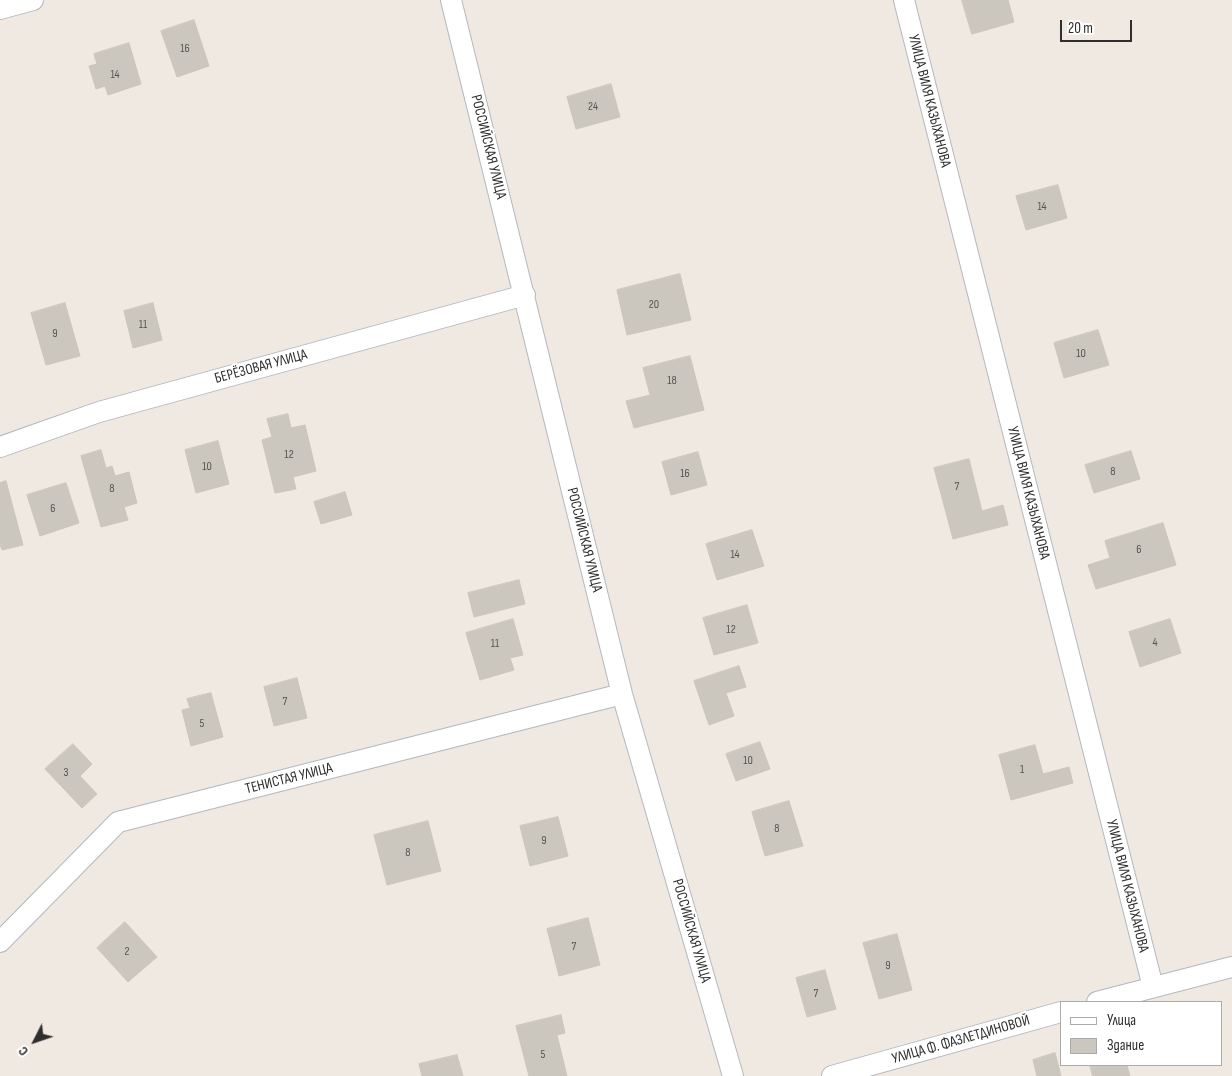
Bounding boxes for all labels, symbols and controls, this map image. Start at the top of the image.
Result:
scale bar [1062,10,1134,42]
text: 20 m [1068,19,1093,38]
street label: УЛИЦА ВИЛЯ КАЗЫХАНОВА [904,33,954,169]
house number: 16 [180,42,190,56]
house number: 14 [110,68,120,82]
street label: РОССИЙСКАЯ УЛИЦА [466,93,510,201]
house number: 24 [588,100,598,114]
house number: 14 [1037,200,1047,214]
house number: 20 [649,298,659,312]
house number: 11 [139,318,147,332]
house number: 9 [52,327,58,341]
street label: БЕРЁЗОВАЯ УЛИЦА [213,346,309,388]
house number: 10 [1076,347,1086,361]
house number: 18 [667,374,677,388]
street label: УЛИЦА ВИЛЯ КАЗЫХАНОВА [1003,425,1053,561]
house number: 12 [284,448,294,462]
house number: 10 [202,460,212,474]
house number: 8 [1110,465,1116,479]
house number: 16 [680,467,690,481]
house number: 7 [955,480,959,494]
house number: 8 [109,482,115,496]
street label: РОССИЙСКАЯ УЛИЦА [562,486,606,594]
house number: 6 [50,502,56,516]
house number: 6 [1136,543,1142,557]
house number: 14 [730,548,740,562]
house number: 12 [726,623,736,637]
house number: 4 [1152,636,1158,650]
house number: 11 [491,637,499,651]
house number: 7 [283,695,287,709]
house number: 5 [200,717,204,731]
house number: 10 [743,754,753,768]
street label: ТЕНИСТАЯ УЛИЦА [243,759,335,799]
house number: 1 [1020,763,1024,777]
house number: 3 [63,766,69,780]
street label: УЛИЦА ВИЛЯ КАЗЫХАНОВА [1102,818,1152,954]
house number: 8 [774,822,780,836]
house number: 9 [541,834,547,848]
house number: 8 [405,846,411,860]
street label: РОССИЙСКАЯ УЛИЦА [668,877,714,985]
house number: 7 [572,940,576,954]
house number: 2 [125,945,129,959]
house number: 9 [885,959,891,973]
house number: 7 [814,987,818,1001]
legend [1060,1001,1222,1066]
text: Улица [1107,1011,1136,1030]
street label: УЛИЦА Ф. ФАЗЛЕТДИНОВОЙ [890,1012,1032,1068]
north arrow [10,1016,60,1066]
text: Здание [1107,1036,1144,1055]
text: С [15,1043,32,1059]
house number: 5 [541,1048,545,1062]

